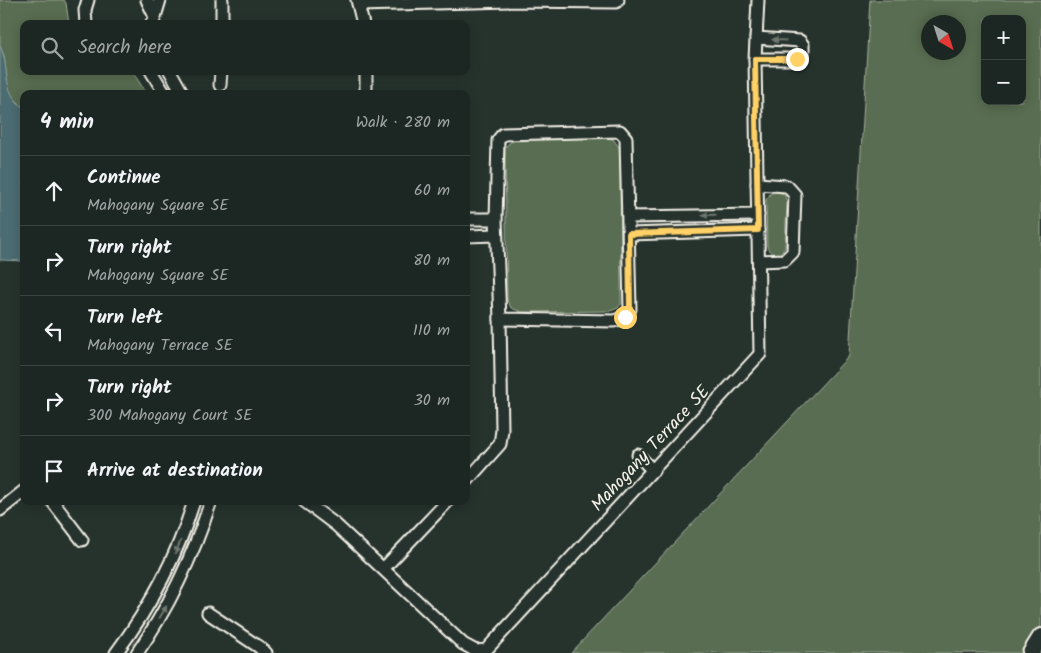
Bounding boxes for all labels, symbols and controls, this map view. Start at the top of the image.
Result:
north arrow [921,15,966,60]
map controls [981,15,1026,105]
button: + [981,15,1026,60]
search box [20,20,470,75]
text: Search here [78,33,172,63]
icon: search [38,34,66,62]
one-way arrow [771,35,787,43]
route end [786,48,809,71]
button: − [981,60,1026,105]
text: 4 min [40,106,94,139]
text: Walk · 280 m [356,110,450,135]
text: Continue [87,163,160,193]
icon: ahead [40,177,68,205]
text: 60 m [414,178,450,203]
text: Mahogany Square SE [87,193,229,218]
one-way arrow [701,212,717,220]
text: Turn right [87,233,172,263]
icon: right [40,247,68,275]
text: 80 m [413,248,450,273]
text: Mahogany Square SE [87,263,229,288]
text: Turn left [87,303,162,333]
route start [614,306,637,329]
icon: left [40,317,68,345]
text: 110 m [413,318,450,343]
text: Mahogany Terrace SE [87,333,233,358]
text: Turn right [87,373,172,403]
street label: Mahogany Terrace SE [584,379,718,519]
icon: right [40,387,68,415]
text: 30 m [414,388,450,413]
text: 300 Mahogany Court SE [87,403,252,428]
text: Arrive at destination [87,456,263,486]
icon: arrive [40,457,68,485]
one-way arrow [174,540,182,554]
one-way arrow [159,606,168,619]

